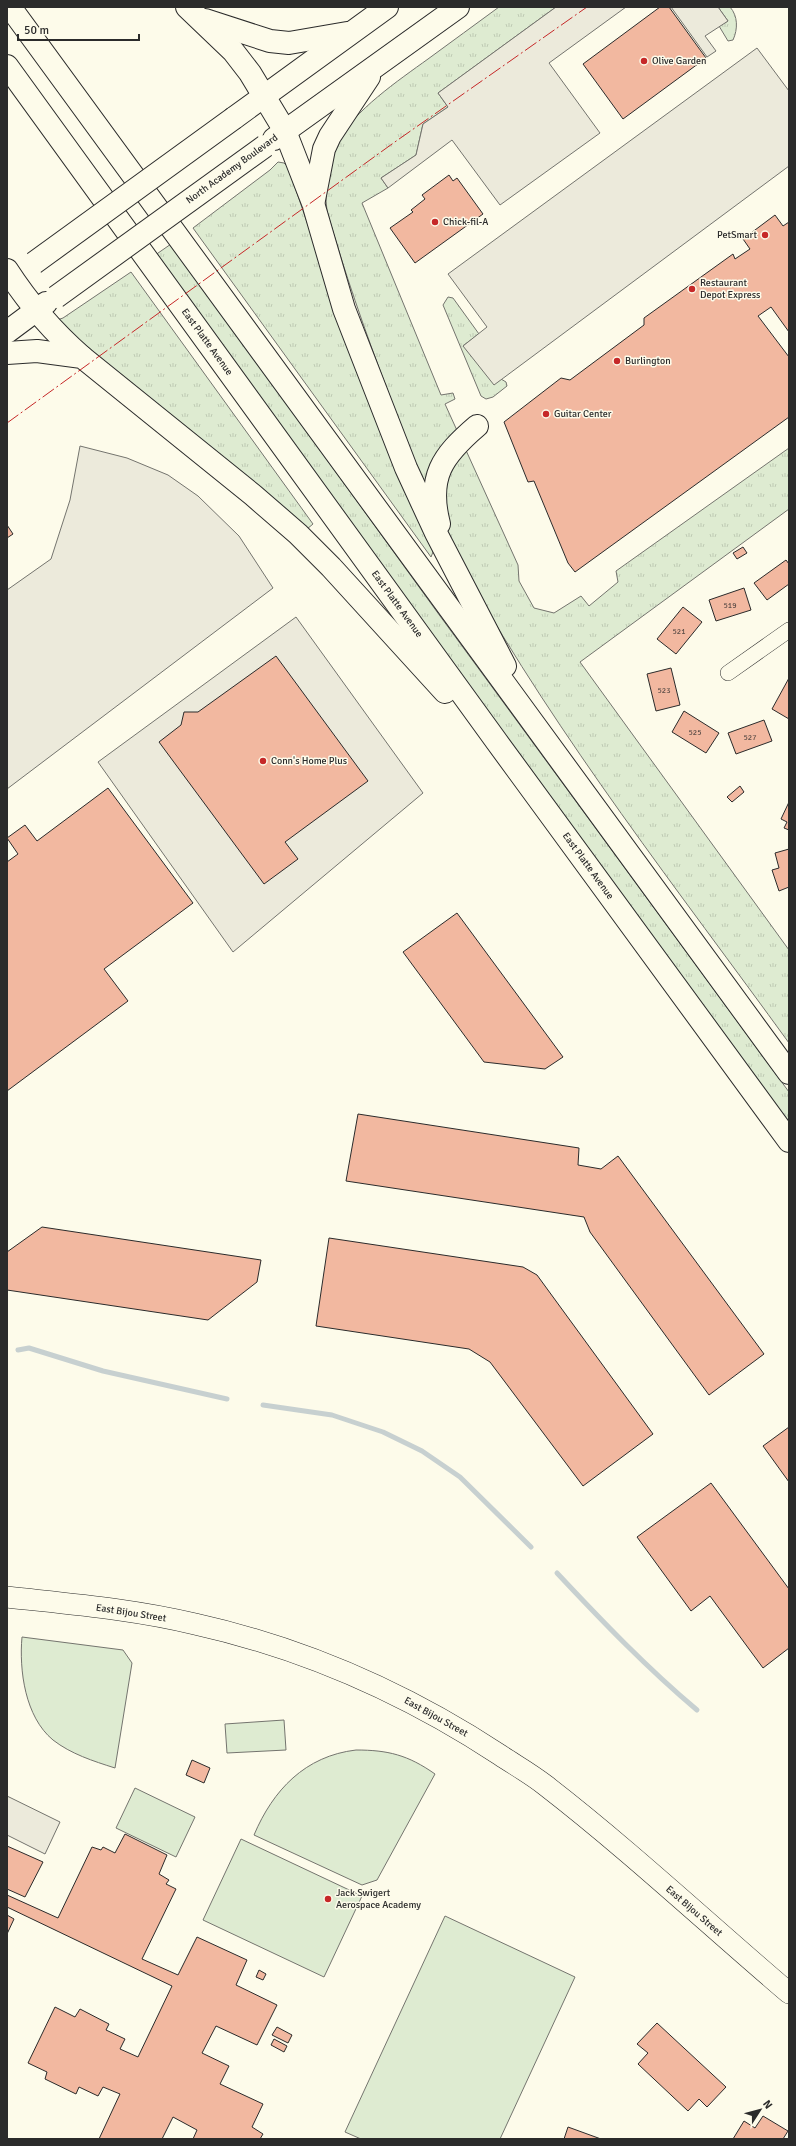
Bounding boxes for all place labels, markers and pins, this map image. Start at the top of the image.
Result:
place label: Olive Garden [652,55,707,67]
marker: Olive Garden [639,56,649,66]
place label: Chick-fil-A [443,216,488,228]
marker: Chick-fil-A [430,217,440,227]
place label: PetSmart [717,229,757,241]
marker: PetSmart [760,230,770,240]
place label: Restaurant Depot Express [700,277,761,301]
marker: Restaurant Depot Express [687,284,697,294]
place label: Burlington [625,355,671,367]
marker: Burlington [612,356,622,366]
place label: Guitar Center [554,408,612,420]
marker: Guitar Center [541,409,551,419]
place label: Conn's Home Plus [271,755,348,767]
marker: Conn's Home Plus [258,756,268,766]
place label: Jack Swigert Aerospace Academy [336,1887,421,1911]
marker: Jack Swigert Aerospace Academy [323,1894,333,1904]

